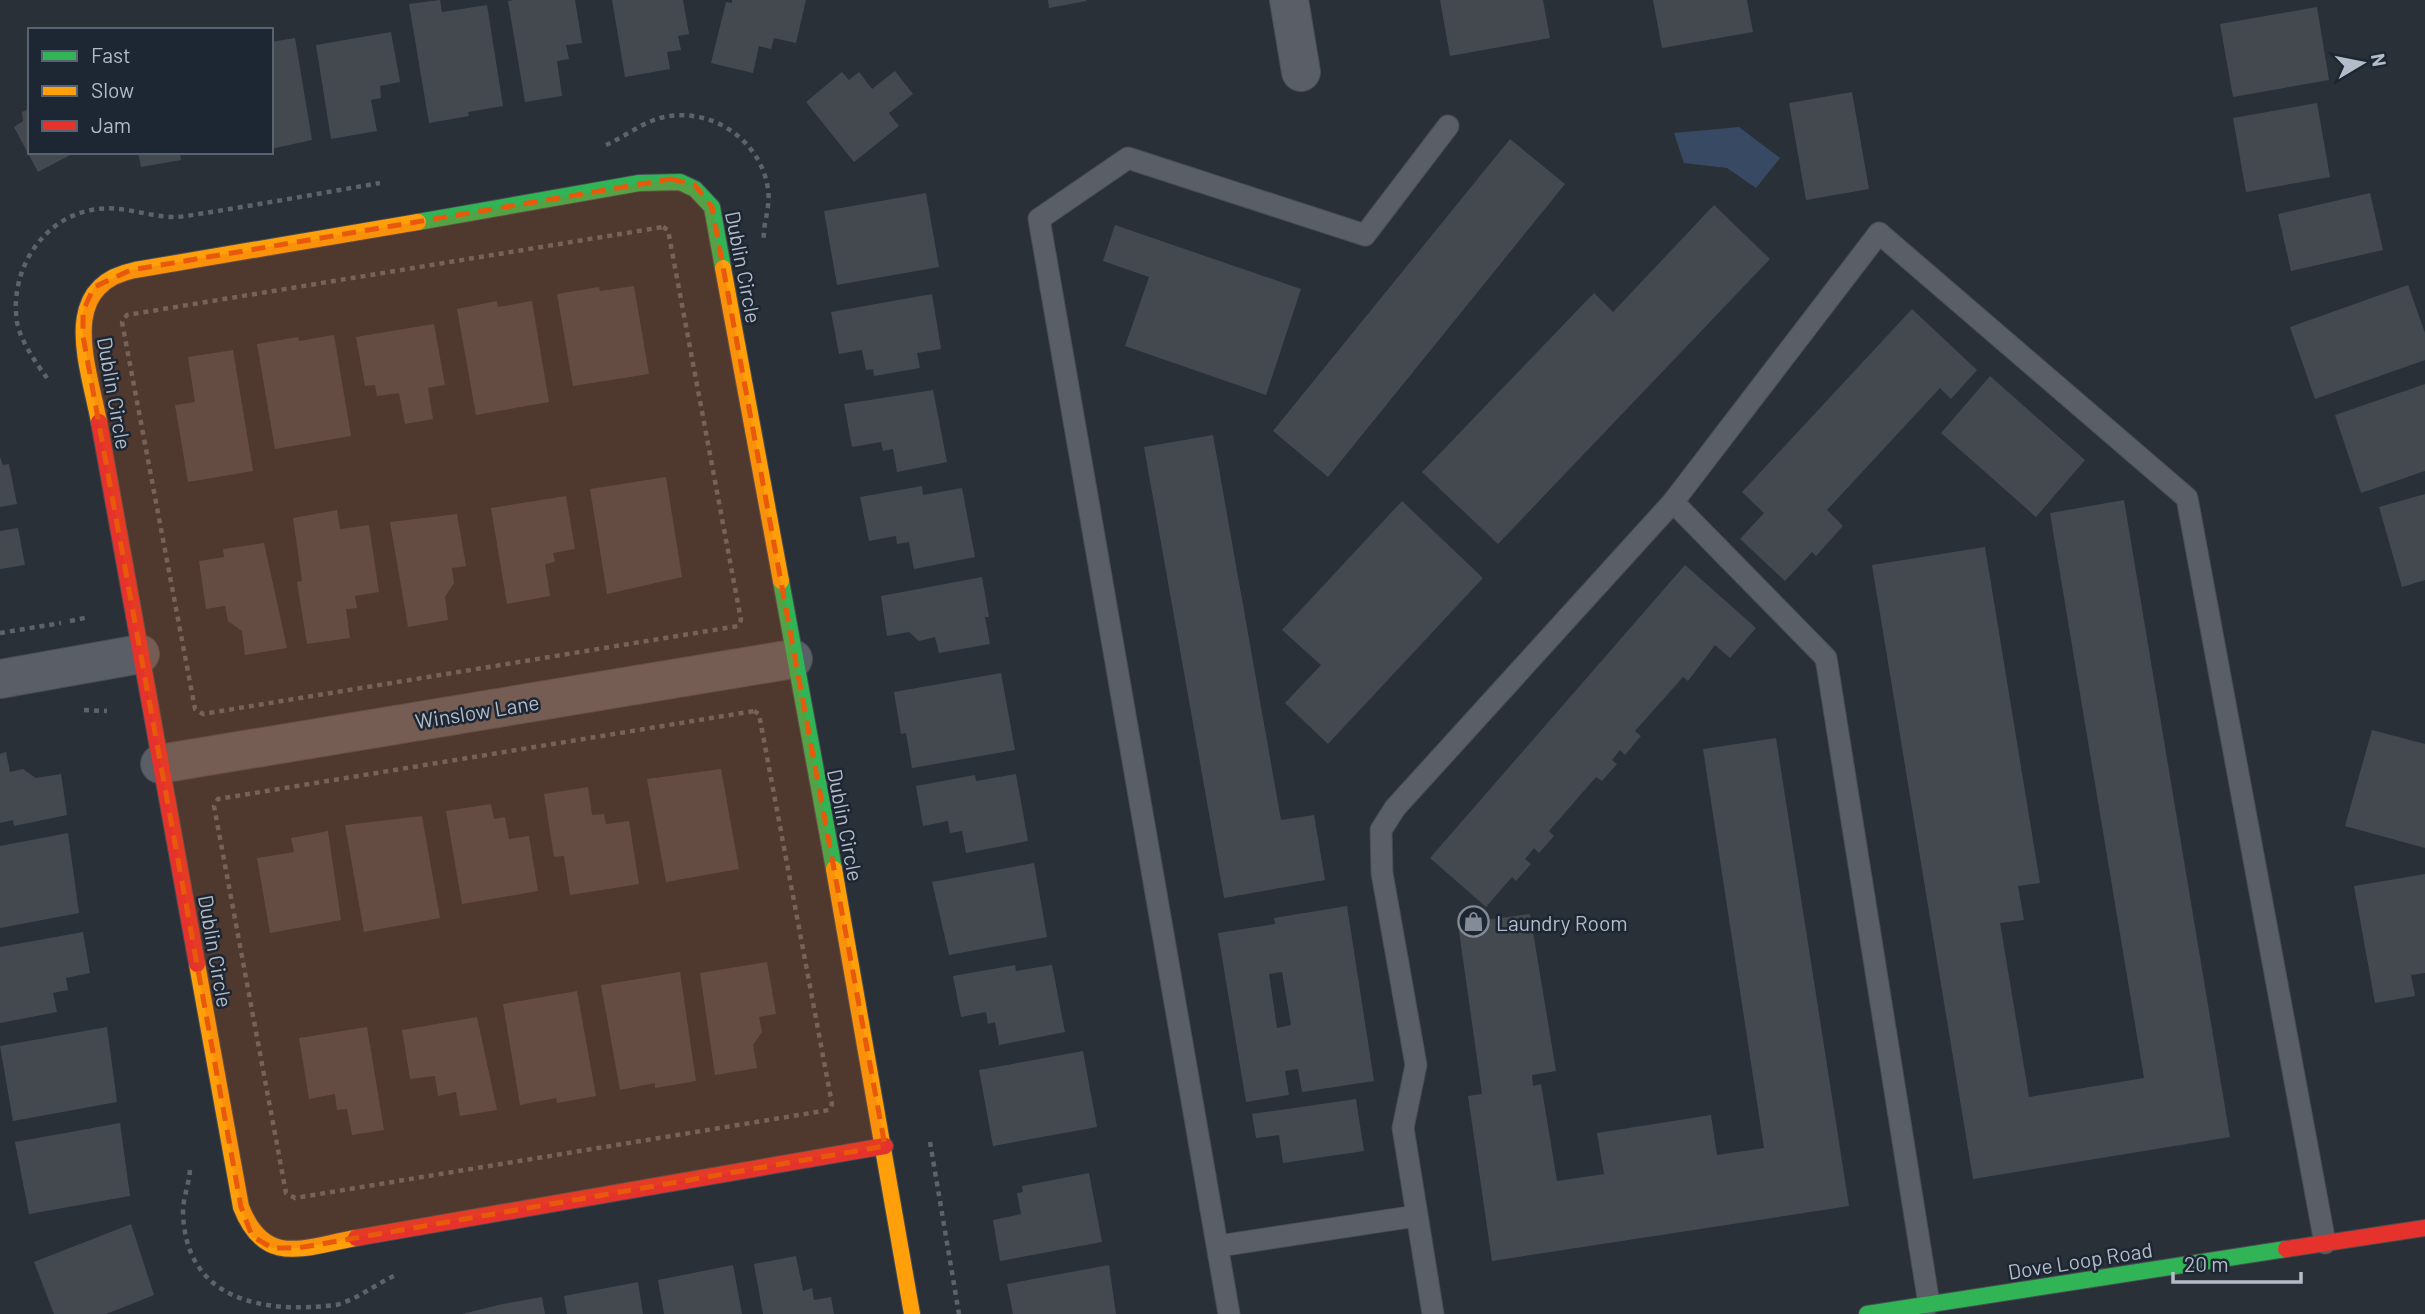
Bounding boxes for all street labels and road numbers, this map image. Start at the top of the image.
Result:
street label: Dublin Circle [721,209,767,325]
street label: Dublin Circle [93,335,137,451]
street label: Winslow Lane [413,689,541,733]
street label: Dublin Circle [823,767,869,883]
street label: Dublin Circle [194,893,238,1009]
street label: Dove Loop Road [2006,1236,2154,1284]

